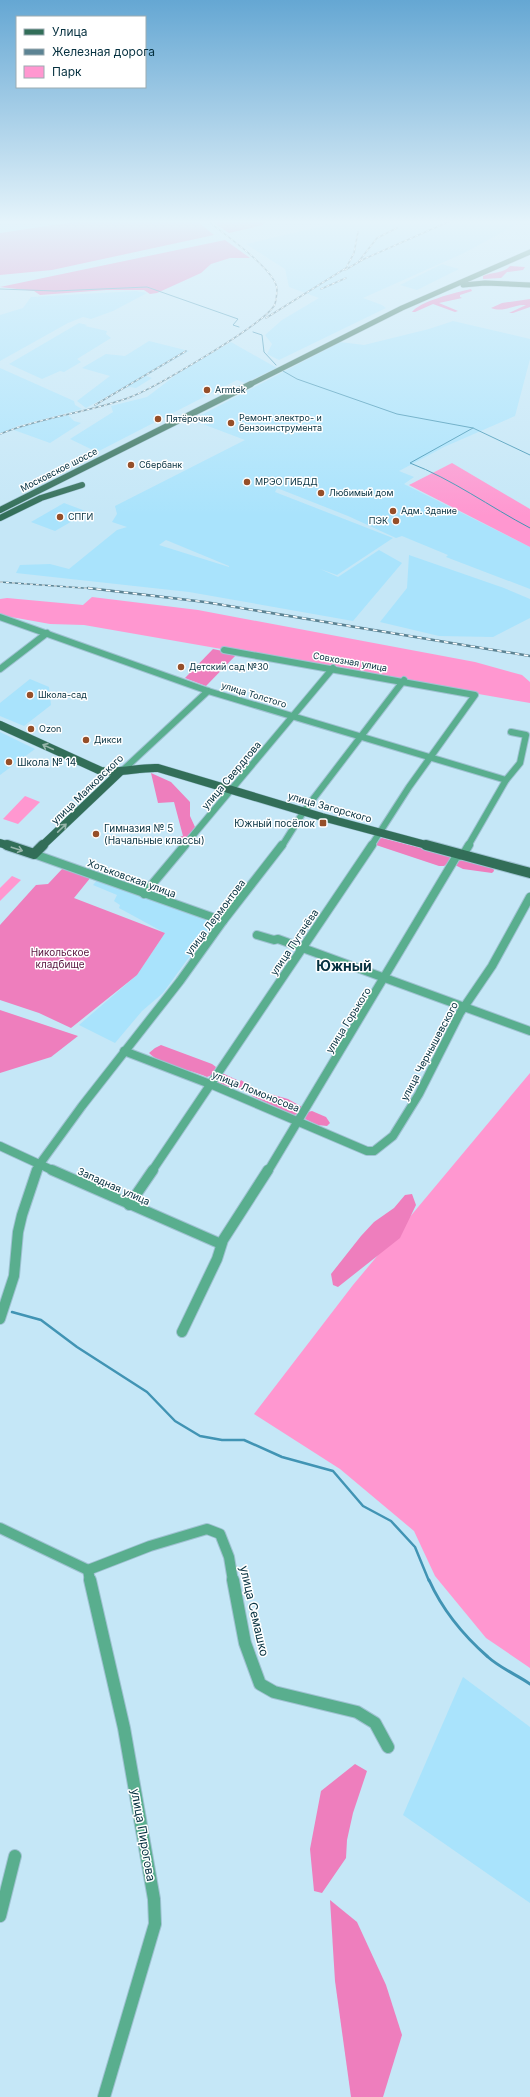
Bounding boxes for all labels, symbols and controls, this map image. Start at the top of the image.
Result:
legend [16,16,146,88]
text: Улица [52,24,87,39]
text: Железная дорога [52,44,155,59]
text: Парк [52,64,82,79]
place label: Armtek [215,384,246,395]
marker: Armtek [202,385,212,395]
place label: Ремонт электро- и бензоинструмента [239,412,322,433]
place label: Пятёрочка [166,413,213,424]
marker: Пятёрочка [153,414,163,424]
marker: Ремонт электро- и бензоинструмента [226,418,236,428]
street label: Московское шоссе [18,445,99,494]
place label: Сбербанк [139,459,182,470]
marker: Сбербанк [126,460,136,470]
place label: МРЭО ГИБДД [255,476,318,487]
marker: МРЭО ГИБДД [242,477,252,487]
place label: Любимый дом [329,487,393,498]
marker: Любимый дом [316,488,326,498]
place label: Адм. Здание [401,505,457,516]
marker: Адм. Здание [388,506,398,516]
place label: СПГИ [68,511,93,522]
marker: СПГИ [55,512,65,522]
place label: ПЭК [369,515,388,526]
marker: ПЭК [391,516,401,526]
street label: Совхозная улица [312,650,388,673]
place label: Детский сад №30 [189,661,269,672]
marker: Детский сад №30 [176,662,186,672]
street label: улица Толстого [220,679,288,710]
place label: Школа-сад [38,689,87,700]
marker: Школа-сад [25,690,35,700]
place label: Ozon [39,723,61,734]
marker: Ozon [26,724,36,734]
place label: Дикси [94,734,122,745]
marker: Дикси [81,735,91,745]
street label: улица Свердлова [199,738,263,812]
one-way arrow [42,743,54,750]
street label: улица Маяковского [49,752,125,826]
place label: Школа № 14 [17,756,76,768]
marker: Школа № 14 [4,757,14,767]
street label: улица Загорского [287,789,373,825]
place label: Южный посёлок [234,817,316,829]
marker: Южный посёлок [318,818,328,828]
place label: Гимназия № 5 (Начальные классы) [104,822,205,846]
one-way arrow [57,823,67,832]
marker: Гимназия № 5 (Начальные классы) [91,829,101,839]
one-way arrow [10,846,23,853]
street label: Хотьковская улица [86,856,178,900]
street label: улица Лермонтова [183,877,247,957]
street label: улица Пугачёва [267,907,321,977]
park label: Никольское кладбище [31,946,89,970]
district label: Южный [316,957,372,974]
street label: улица Горького [323,985,373,1055]
street label: улица Чернышевского [398,1000,460,1102]
street label: улица Ломоносова [211,1068,301,1114]
street label: Западная улица [76,1165,152,1207]
street label: улица Семашко [237,1564,272,1658]
street label: улица Пирогова [128,1787,159,1882]

